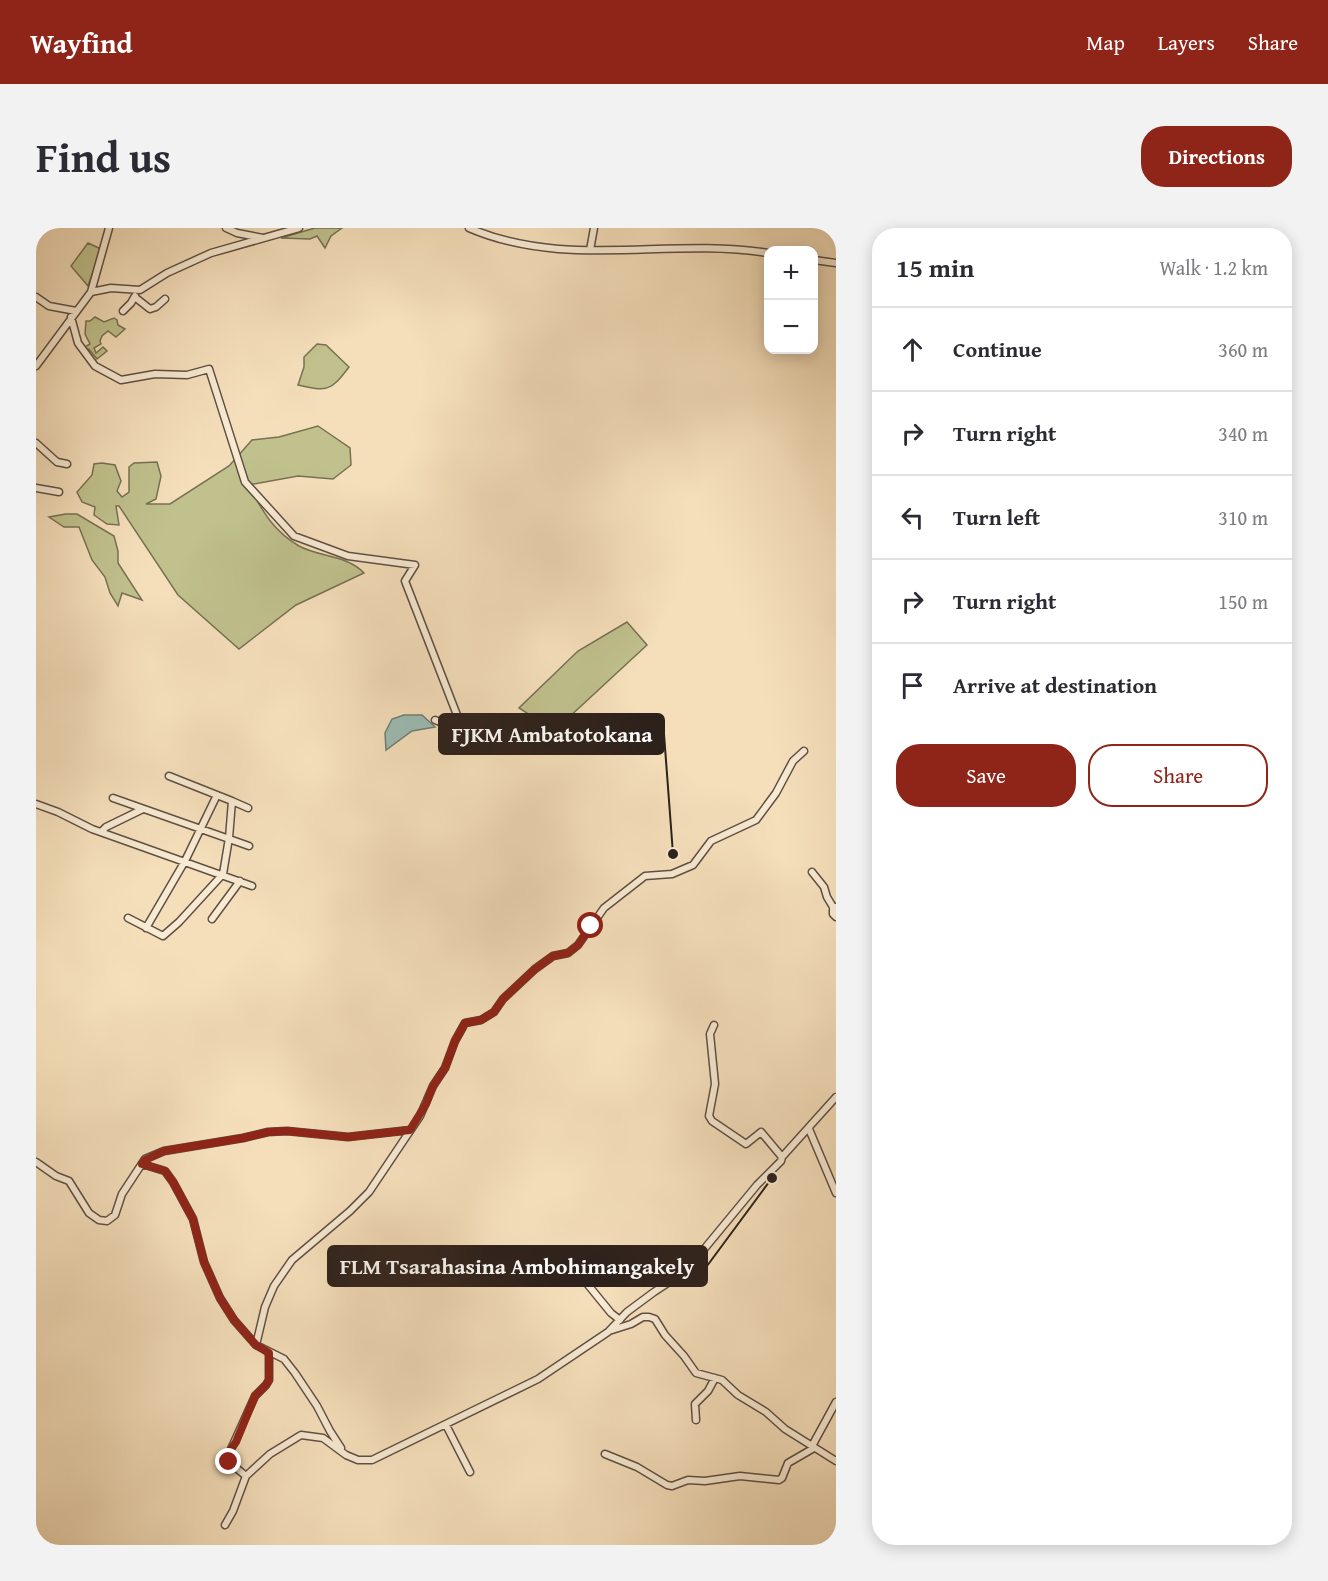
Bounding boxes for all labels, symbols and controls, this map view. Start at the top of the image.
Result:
text: Wayfind [30,22,132,63]
text: Map [1086,27,1125,58]
text: Layers [1158,27,1215,58]
text: Share [1248,27,1298,58]
text: Find us [36,126,171,187]
button: Directions [1141,126,1292,187]
map controls [764,246,818,354]
button: + [764,246,818,300]
text: 15 min [896,248,974,287]
text: Walk · 1.2 km [1159,253,1268,282]
button: − [764,300,818,354]
icon: ahead [896,333,929,366]
text: Continue [953,333,1042,365]
text: 360 m [1218,335,1268,364]
icon: right [896,417,929,450]
text: Turn right [953,417,1056,449]
text: 340 m [1218,419,1268,448]
icon: left [896,501,929,534]
text: Turn left [953,501,1040,533]
text: 310 m [1218,503,1268,532]
icon: right [896,585,929,618]
text: Turn right [953,585,1056,617]
text: 150 m [1218,587,1268,616]
icon: arrive [896,669,929,702]
text: Arrive at destination [953,669,1157,701]
callout: FJKM Ambatotokana [439,714,664,754]
text: FJKM Ambatotokana [452,718,653,750]
button: Save [896,744,1076,807]
button: Share [1088,744,1268,807]
route start [577,912,603,938]
callout: FLM Tsarahasina Ambohimangakely [328,1246,707,1286]
text: FLM Tsarahasina Ambohimangakely [340,1250,695,1282]
route end [215,1448,241,1474]

